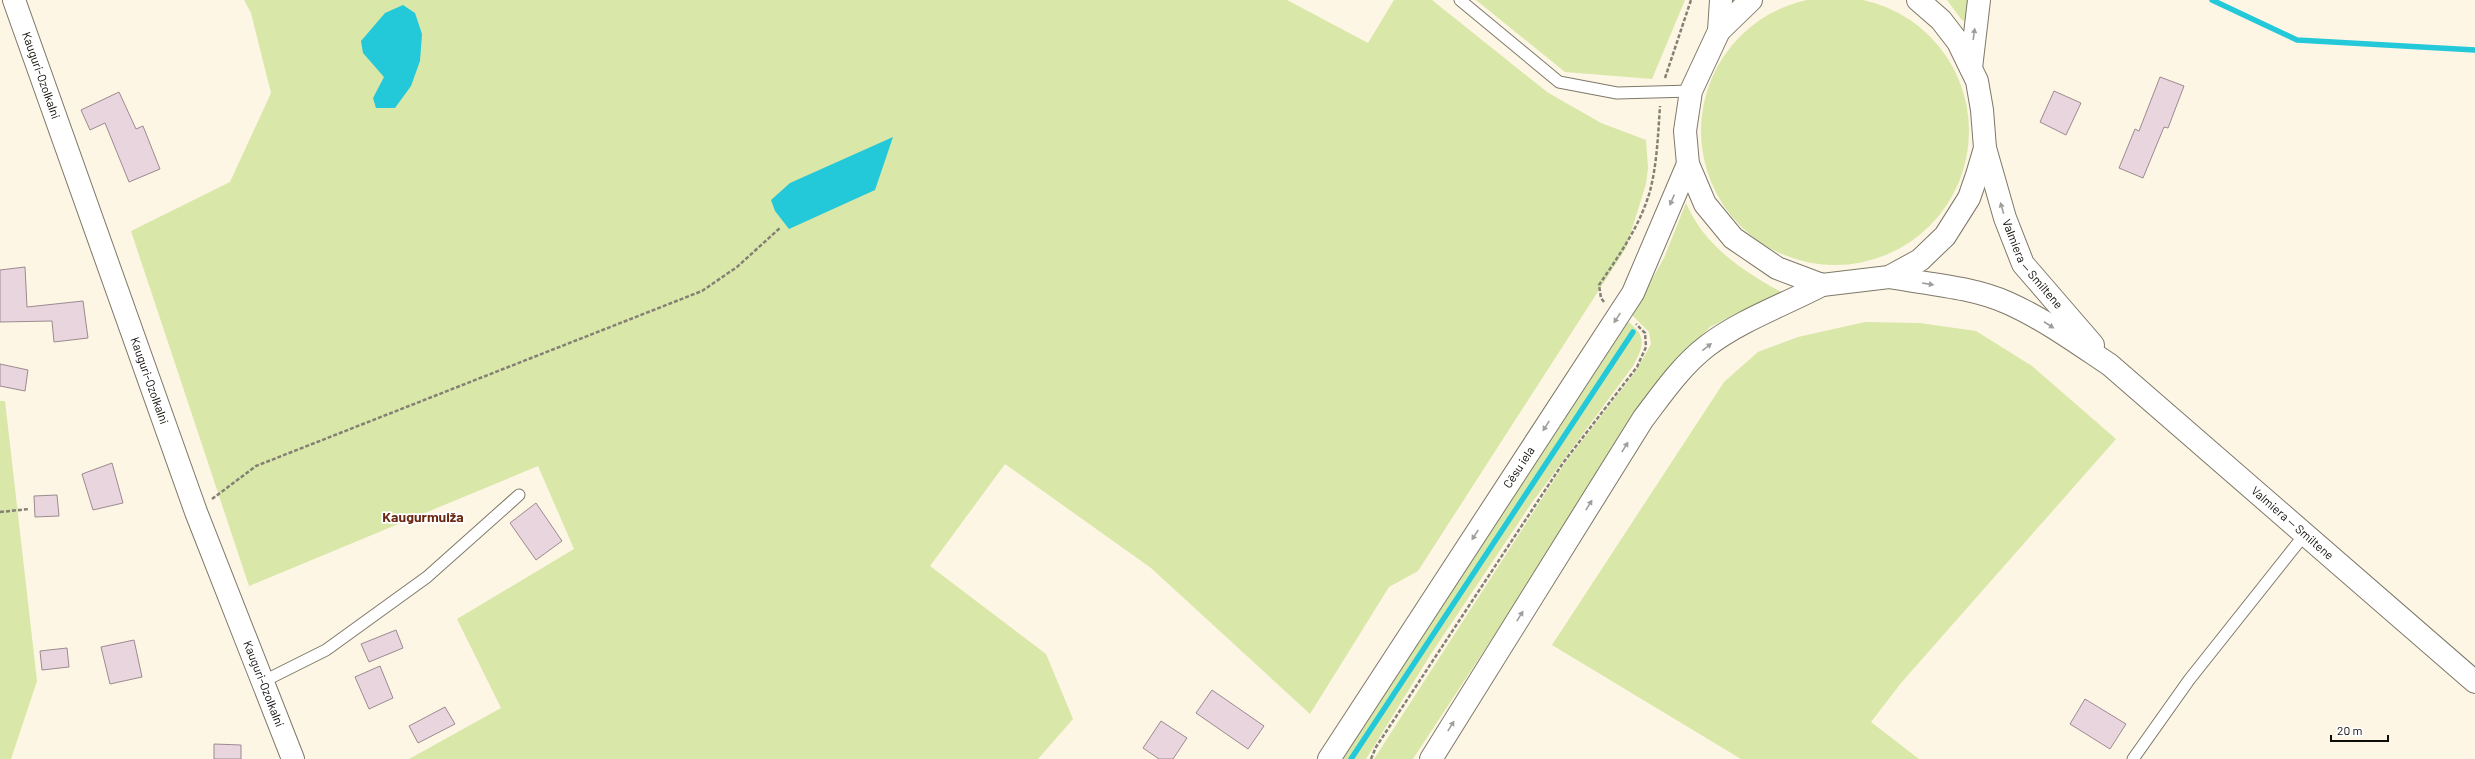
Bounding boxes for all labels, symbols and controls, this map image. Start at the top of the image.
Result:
one-way arrow [1971,28,1977,40]
street label: Kauguri-Ozolkalni [20,30,64,120]
one-way arrow [1669,195,1675,207]
one-way arrow [1999,201,2005,213]
street label: Valmiera — Smiltene [2000,217,2066,311]
one-way arrow [1921,281,1934,287]
one-way arrow [1613,312,1621,323]
one-way arrow [2044,321,2055,329]
street label: Kauguri-Ozolkalni [128,335,172,426]
one-way arrow [1701,342,1712,351]
one-way arrow [1542,421,1550,432]
one-way arrow [1622,441,1629,453]
street label: Cēsu iela [1500,444,1537,490]
street label: Valmiera — Smiltene [2249,483,2337,562]
one-way arrow [1585,500,1593,510]
district label: Kaugurmuiža [382,508,464,525]
one-way arrow [1471,530,1479,540]
one-way arrow [1516,611,1524,621]
street label: Kauguri-Ozolkalni [241,638,288,729]
scale bar [2331,717,2388,743]
one-way arrow [1447,721,1455,731]
text: 20 m [2337,723,2363,737]

